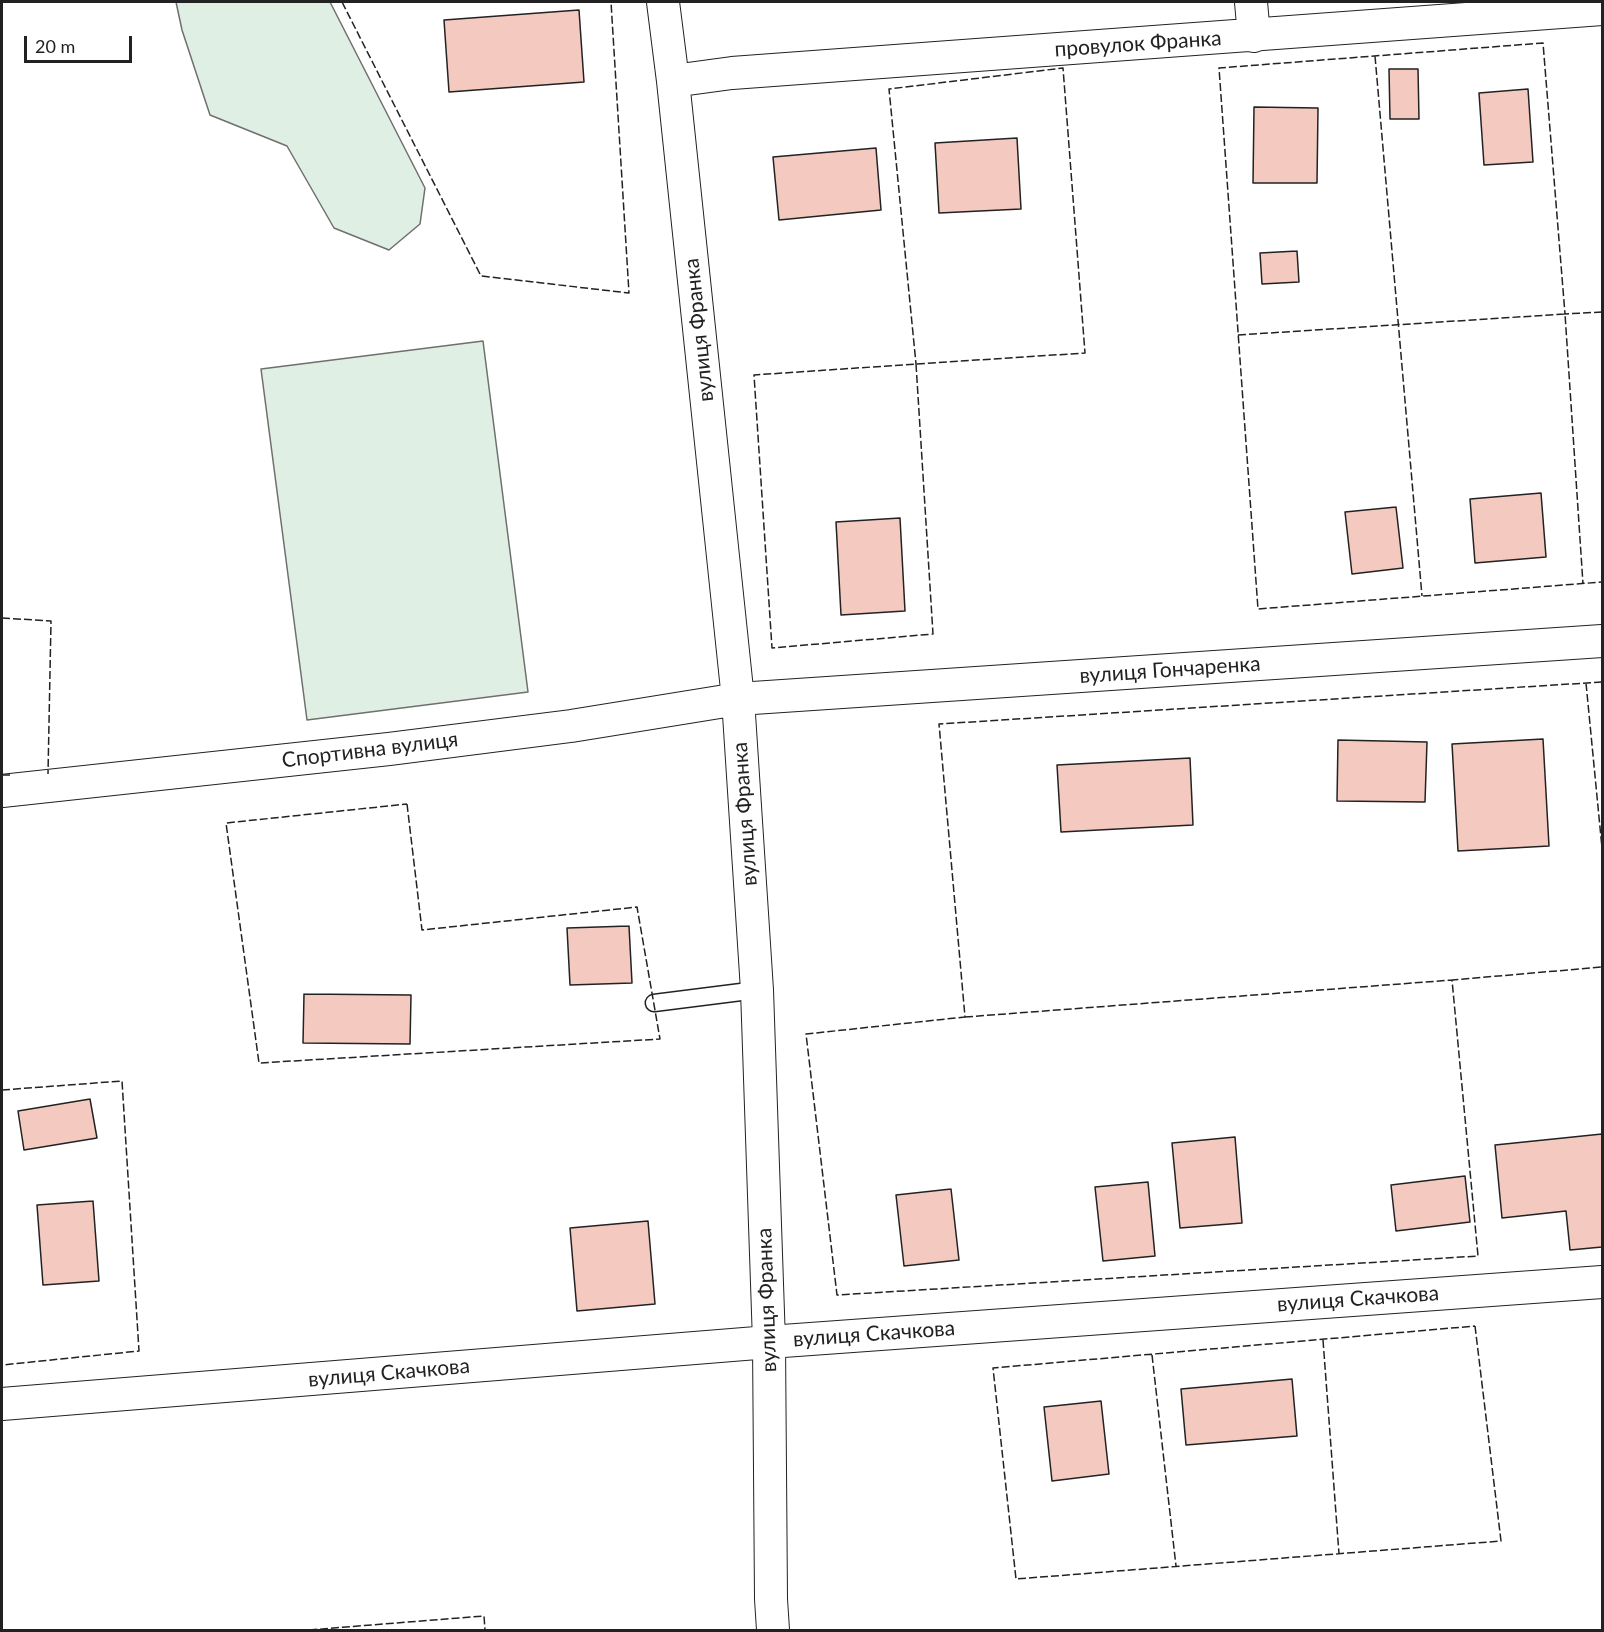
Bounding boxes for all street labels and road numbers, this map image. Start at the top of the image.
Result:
street label: провулок Франка [1054,26,1222,62]
street label: вулиця Франка [679,257,719,403]
street label: вулиця Гончаренка [1079,651,1261,689]
street label: Спортивна вулиця [280,727,460,773]
street label: вулиця Франка [727,741,763,887]
street label: вулиця Франка [752,1227,782,1373]
street label: вулиця Скачкова [1276,1281,1440,1317]
street label: вулиця Скачкова [792,1316,956,1352]
street label: вулиця Скачкова [307,1353,471,1393]

